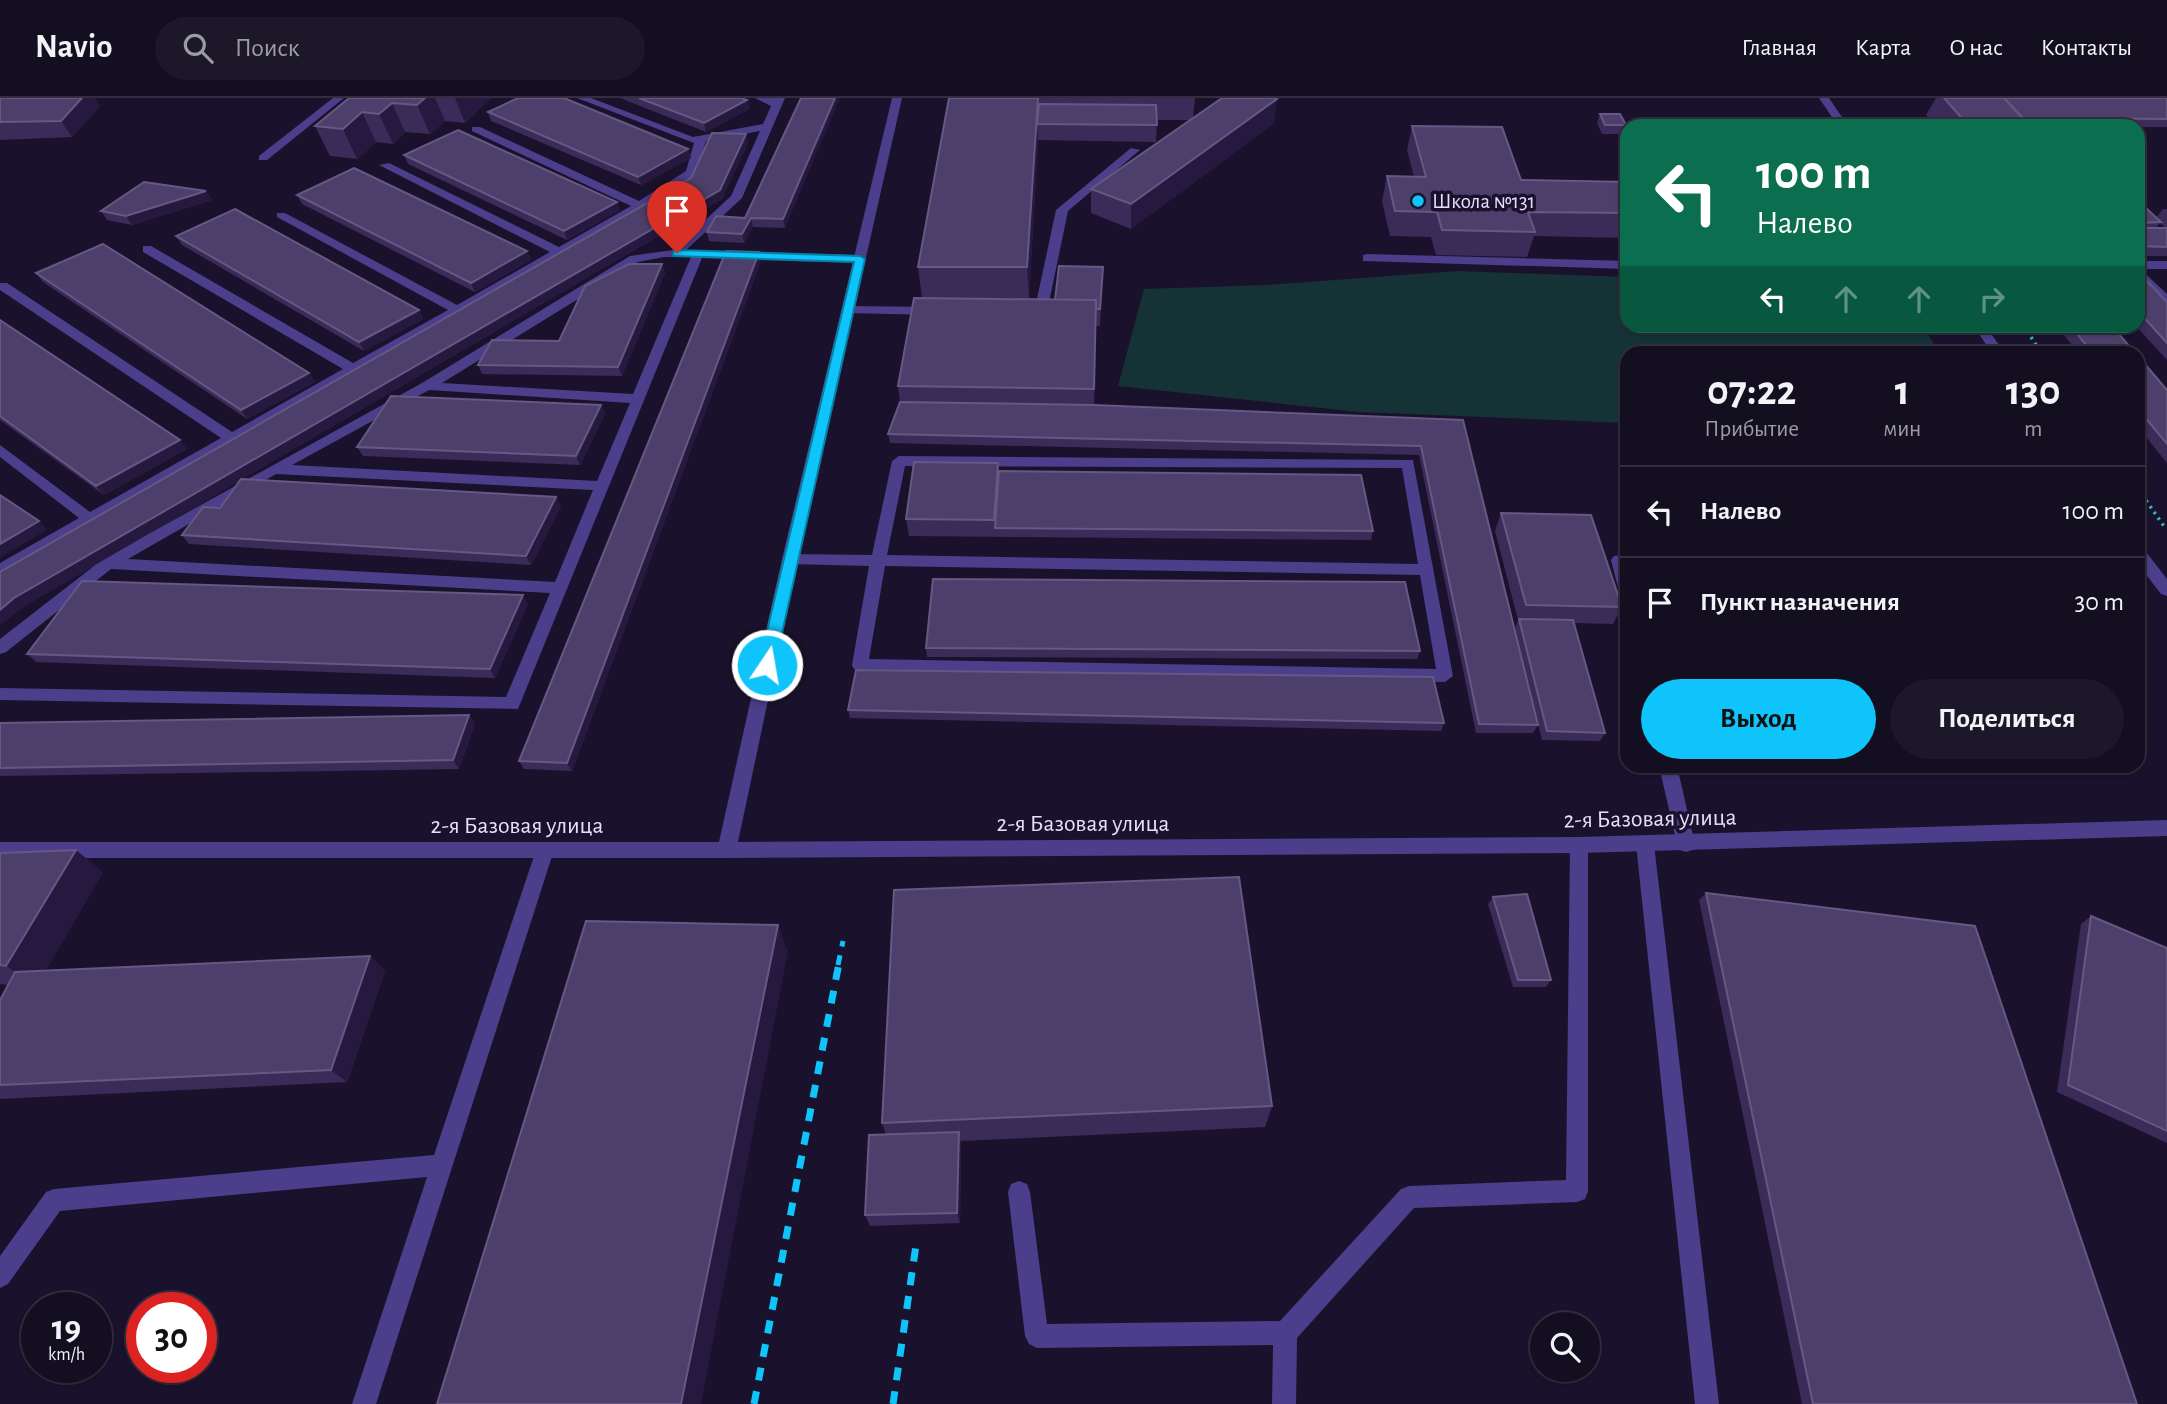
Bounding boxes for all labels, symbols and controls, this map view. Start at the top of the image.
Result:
search box [155,17,645,80]
icon: search [179,29,217,67]
text: Navio [35,31,113,64]
text: Поиск [235,35,300,61]
text: Главная [1742,36,1817,60]
text: Карта [1855,36,1911,60]
text: О нас [1949,36,2003,60]
text: Контакты [2041,36,2132,60]
icon: left [1641,147,1732,238]
text: 100 m [1756,149,1872,198]
pin [647,181,707,253]
place label: Школа №131 [1432,191,1535,212]
icon: arrive [658,192,696,230]
marker: Школа №131 [1410,193,1426,209]
text: Налево [1756,207,1853,239]
icon: left [1754,280,1792,318]
icon: ahead [1827,280,1865,318]
icon: ahead [1900,280,1938,318]
icon: right [1973,280,2011,318]
text: 07:22 [1707,370,1796,412]
text: 1 [1895,370,1910,412]
text: 130 [2006,370,2061,412]
text: Прибытие [1704,418,1799,441]
text: мин [1883,418,1921,441]
text: m [2024,418,2042,441]
icon: left [1641,493,1679,531]
text: Налево [1700,498,1781,524]
text: 100 m [2063,498,2124,524]
icon: arrive [1641,584,1679,622]
text: Пункт назначения [1700,589,1900,615]
text: 30 m [2074,589,2124,615]
position arrow [730,628,804,702]
button: Выход [1641,679,1876,759]
button: Поделиться [1890,679,2124,759]
street label: 2-я Базовая улица [1563,805,1737,833]
street label: 2-я Базовая улица [997,812,1170,836]
street label: 2-я Базовая улица [431,814,604,838]
speed limit sign: 30 [126,1292,217,1383]
text: 19 [52,1311,81,1346]
map controls [1530,1312,1600,1382]
button: search [1530,1312,1600,1382]
text: km/h [48,1346,85,1364]

